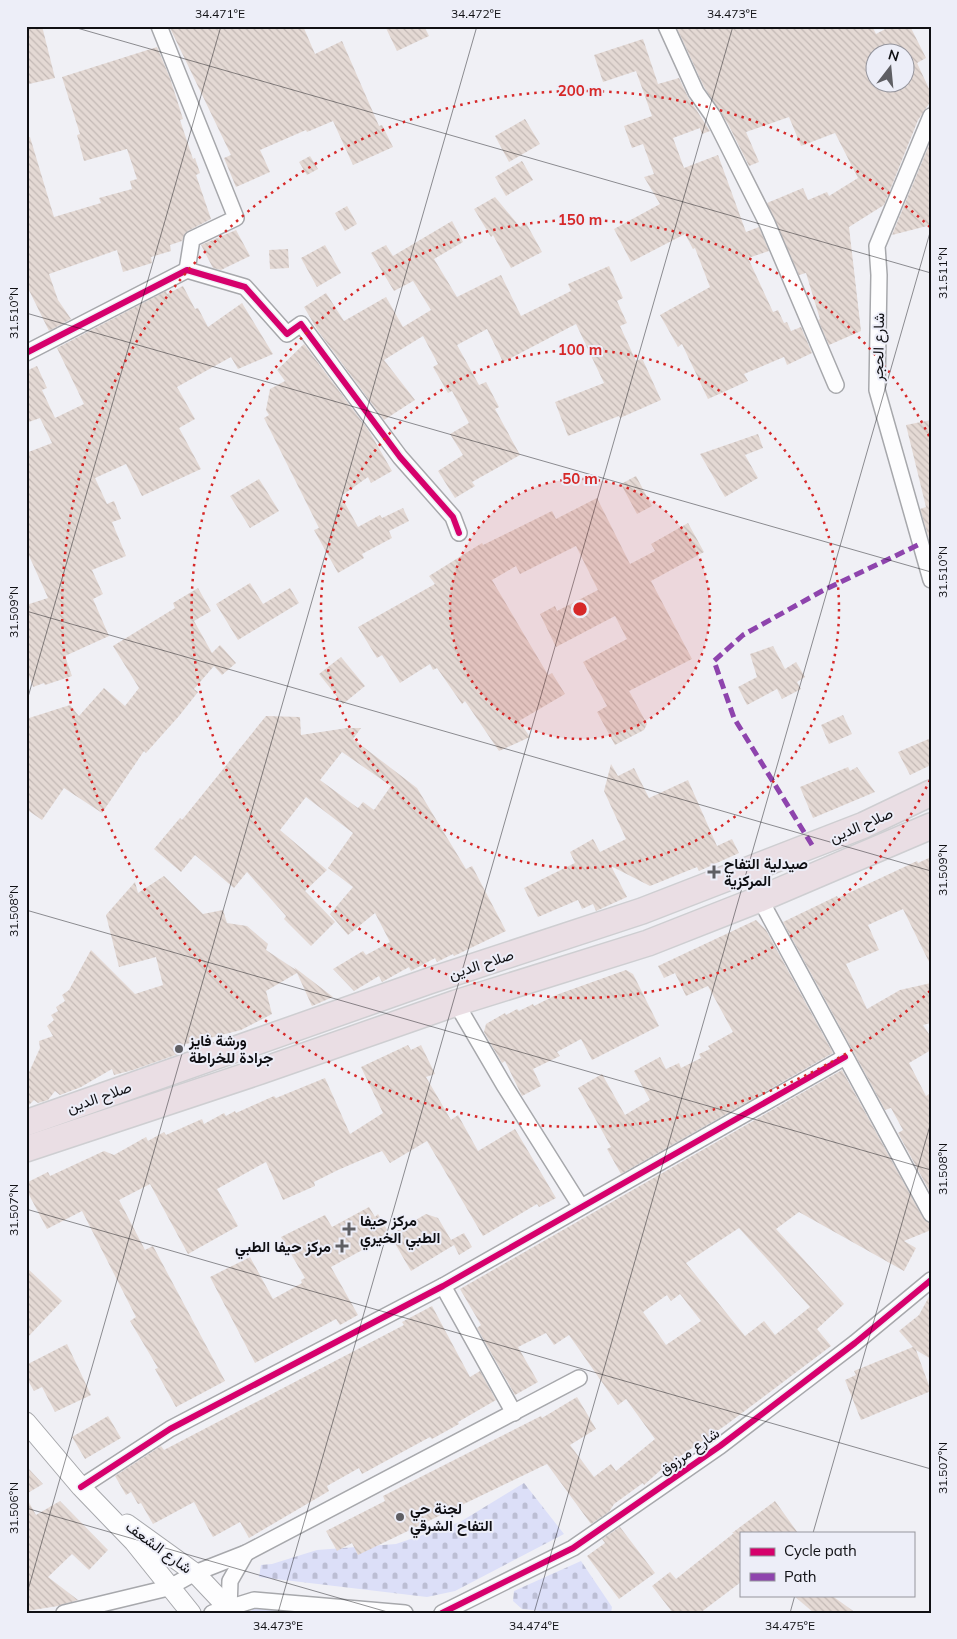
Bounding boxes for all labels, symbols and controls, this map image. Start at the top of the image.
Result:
text: 34.471°E [195,6,245,21]
text: 34.472°E [451,6,501,21]
text: 34.473°E [707,6,757,21]
north arrow [864,42,914,92]
text: N [886,45,901,66]
text: 200 m [558,81,602,100]
text: 150 m [558,210,602,229]
text: 31.511°N [935,247,950,299]
text: 31.510°N [6,287,21,339]
street label: شارع الحجر [868,313,890,382]
text: 100 m [558,340,602,359]
text: 50 m [562,469,598,488]
text: 31.510°N [935,546,950,598]
text: 31.509°N [6,586,21,638]
centre of rings [571,600,589,618]
street label: صلاح الدين [826,803,896,849]
text: 31.509°N [935,844,950,896]
place label: صيدلية التفاح المركزية [724,854,808,890]
marker: صيدلية التفاح المركزية [708,866,720,878]
text: 31.508°N [6,885,21,937]
street label: صلاح الدين [446,945,517,985]
place label: ورشة فايز جرادة للخراطة [188,1031,273,1067]
marker: ورشة فايز جرادة للخراطة [173,1043,185,1055]
street label: صلاح الدين [64,1077,135,1119]
text: 31.508°N [935,1143,950,1195]
text: 31.507°N [6,1184,21,1236]
place label: مركز حيفا الطبي الخيري [360,1211,440,1251]
marker: مركز حيفا الطبي الخيري [342,1222,356,1236]
place label: مركز حيفا الطبي [235,1237,331,1260]
marker: مركز حيفا الطبي [335,1239,349,1253]
street label: شارع مرزوق [655,1423,724,1480]
text: 31.507°N [935,1442,950,1494]
text: 31.506°N [6,1482,21,1534]
place label: لجنة حي التفاح الشرقي [410,1499,493,1539]
marker: لجنة حي التفاح الشرقي [394,1511,406,1523]
street label: شارع الشعف [121,1517,196,1579]
legend [740,1532,914,1596]
text: Cycle path [784,1541,857,1560]
text: Path [784,1567,816,1586]
text: 34.473°E [253,1618,303,1633]
text: 34.474°E [509,1618,559,1633]
text: 34.475°E [765,1618,815,1633]

